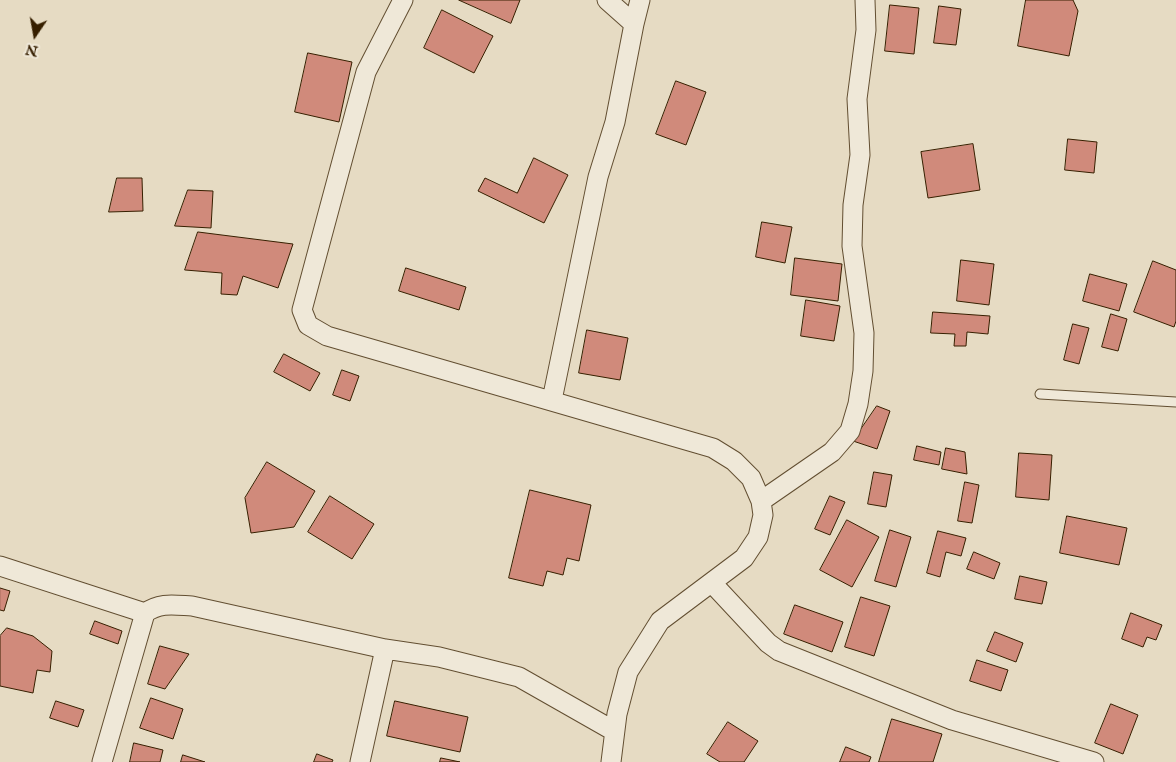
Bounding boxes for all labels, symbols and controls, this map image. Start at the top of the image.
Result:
north arrow [10,10,60,60]
text: N [24,40,40,60]

